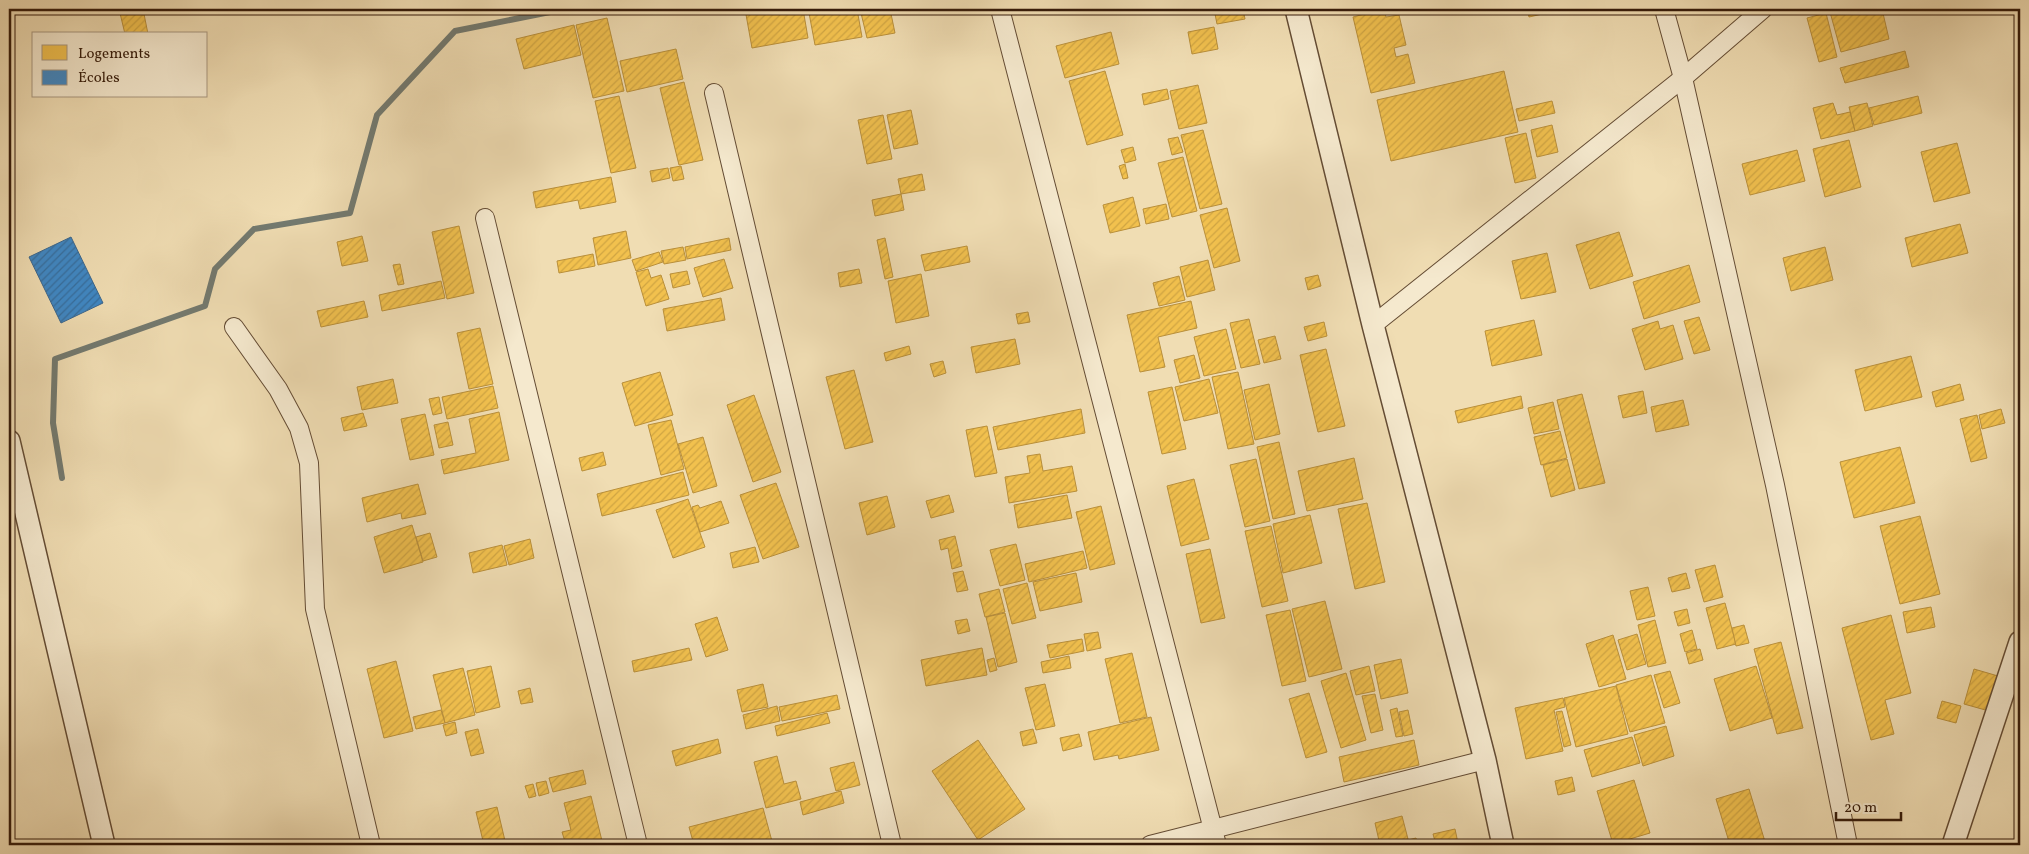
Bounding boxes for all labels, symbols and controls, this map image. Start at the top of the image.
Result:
legend [32,32,208,98]
text: Logements [78,44,150,65]
text: Écoles [78,68,120,89]
scale bar [1836,789,1902,821]
text: 20 m [1844,798,1877,819]

